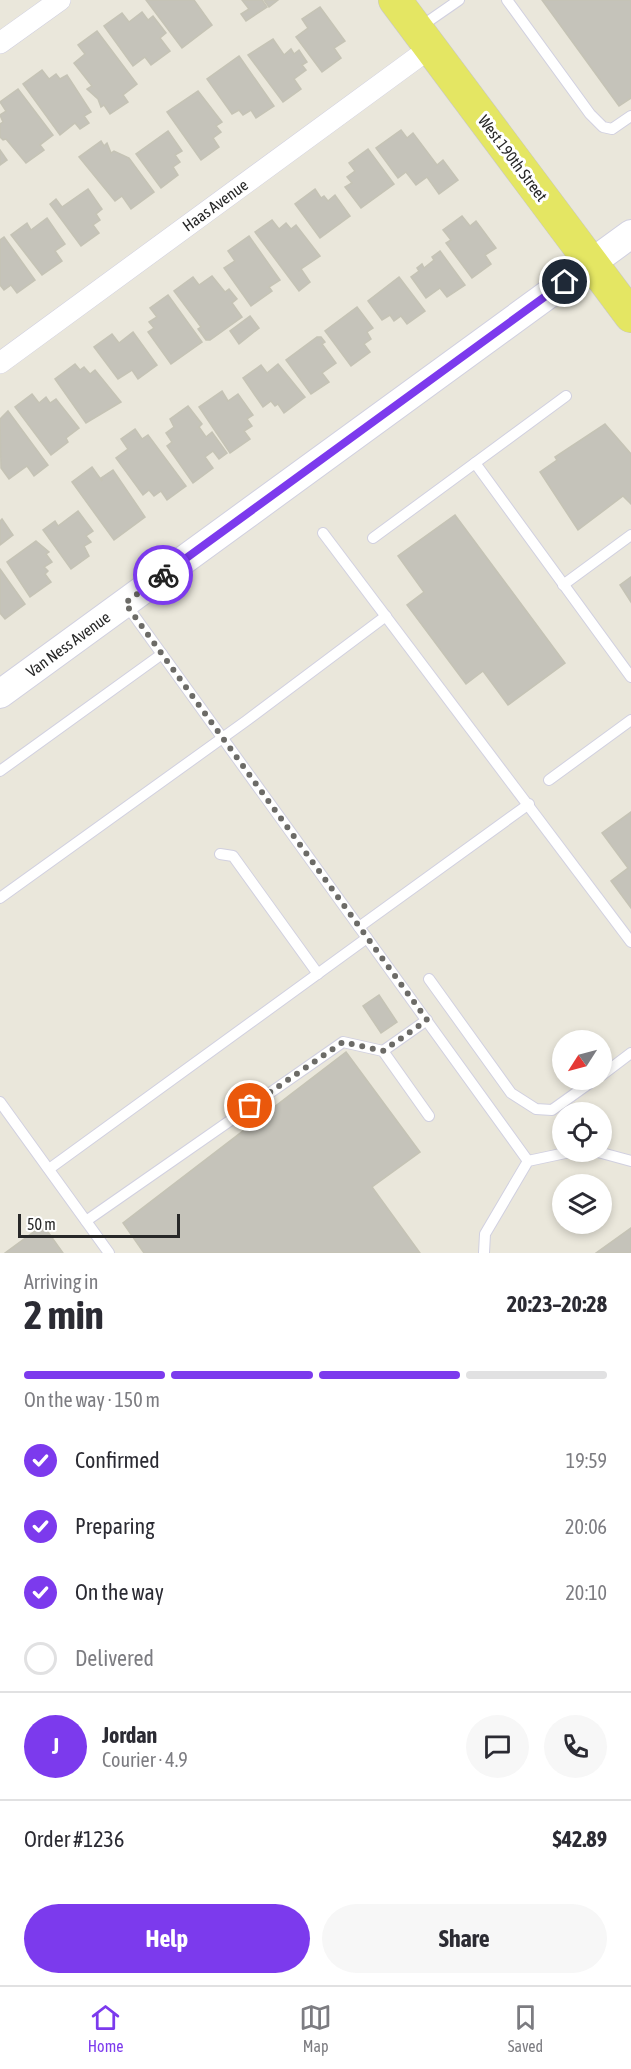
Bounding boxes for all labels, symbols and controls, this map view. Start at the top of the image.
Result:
street label: West 190th Street [475,111,551,205]
street label: Haas Avenue [179,175,251,235]
pin [539,256,590,307]
icon: home [548,265,581,298]
courier [133,545,193,605]
icon: bike [147,559,180,592]
street label: Van Ness Avenue [23,608,113,680]
north arrow [552,1030,612,1090]
map controls [552,1030,612,1234]
pin [224,1080,275,1131]
icon: bag [233,1089,266,1122]
button: locate [552,1102,612,1162]
button: layers [552,1174,612,1234]
scale bar [18,1211,180,1238]
text: 50 m [27,1215,56,1233]
text: Arriving in [24,1270,98,1293]
text: 20:23–20:28 [507,1291,607,1317]
text: 2 min [24,1293,104,1337]
text: On the way · 150 m [24,1388,160,1411]
icon: check [24,1444,57,1477]
text: Confirmed [75,1447,160,1473]
text: 19:59 [566,1449,607,1472]
icon: check [24,1510,57,1543]
text: Preparing [75,1513,155,1539]
text: 20:06 [565,1515,607,1538]
icon: check [24,1576,57,1609]
text: On the way [75,1579,164,1605]
text: 20:10 [565,1581,607,1604]
text: Delivered [75,1645,154,1671]
button: chat [466,1715,529,1778]
button: phone [544,1715,607,1778]
text: Jordan [102,1722,157,1748]
text: J [52,1733,59,1759]
text: Courier · 4.9 [102,1748,188,1771]
text: Order #1236 [24,1826,124,1852]
text: $42.89 [552,1826,607,1852]
button: Help [24,1904,310,1973]
button: Share [322,1904,607,1973]
tab: Home [88,2001,123,2055]
tab: Map [299,2001,332,2055]
tab: Saved [508,2001,543,2055]

